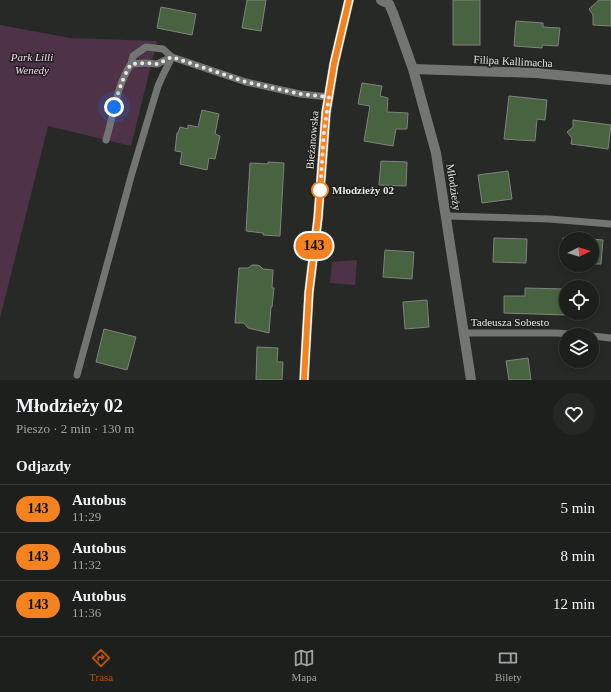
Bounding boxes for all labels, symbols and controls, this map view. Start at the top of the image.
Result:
park label: Park Lilli Wenedy [10,51,53,76]
street label: Filipa Kallimacha [473,53,553,69]
your location [104,97,124,117]
street label: Bieżanowska [303,110,321,170]
street label: Młodzieży [444,163,464,212]
marker: Młodzieży 02 [311,181,329,199]
place label: Młodzieży 02 [332,184,395,196]
north arrow [559,232,599,272]
map controls [559,232,599,368]
line badge: 143 [291,233,337,259]
text: 143 [304,238,325,253]
button: locate [559,280,599,320]
street label: Tadeusza Sobesto [471,316,550,328]
button: layers [559,328,599,368]
button: heart [553,393,595,435]
text: Młodzieży 02 [16,395,123,416]
text: Pieszo · 2 min · 130 m [16,421,134,436]
text: Odjazdy [16,458,71,474]
text: Autobus [72,492,126,508]
text: 5 min [560,500,595,516]
text: 143 [28,501,49,516]
text: 11:29 [72,509,101,524]
text: Autobus [72,540,126,556]
text: 8 min [560,548,595,564]
text: 143 [28,549,49,564]
text: 11:32 [72,557,101,572]
text: Autobus [72,588,126,604]
text: 12 min [553,596,595,612]
text: 143 [28,597,49,612]
text: 11:36 [72,605,101,620]
tab: Trasa [89,647,113,683]
tab: Mapa [292,647,317,683]
tab: Bilety [495,647,522,683]

